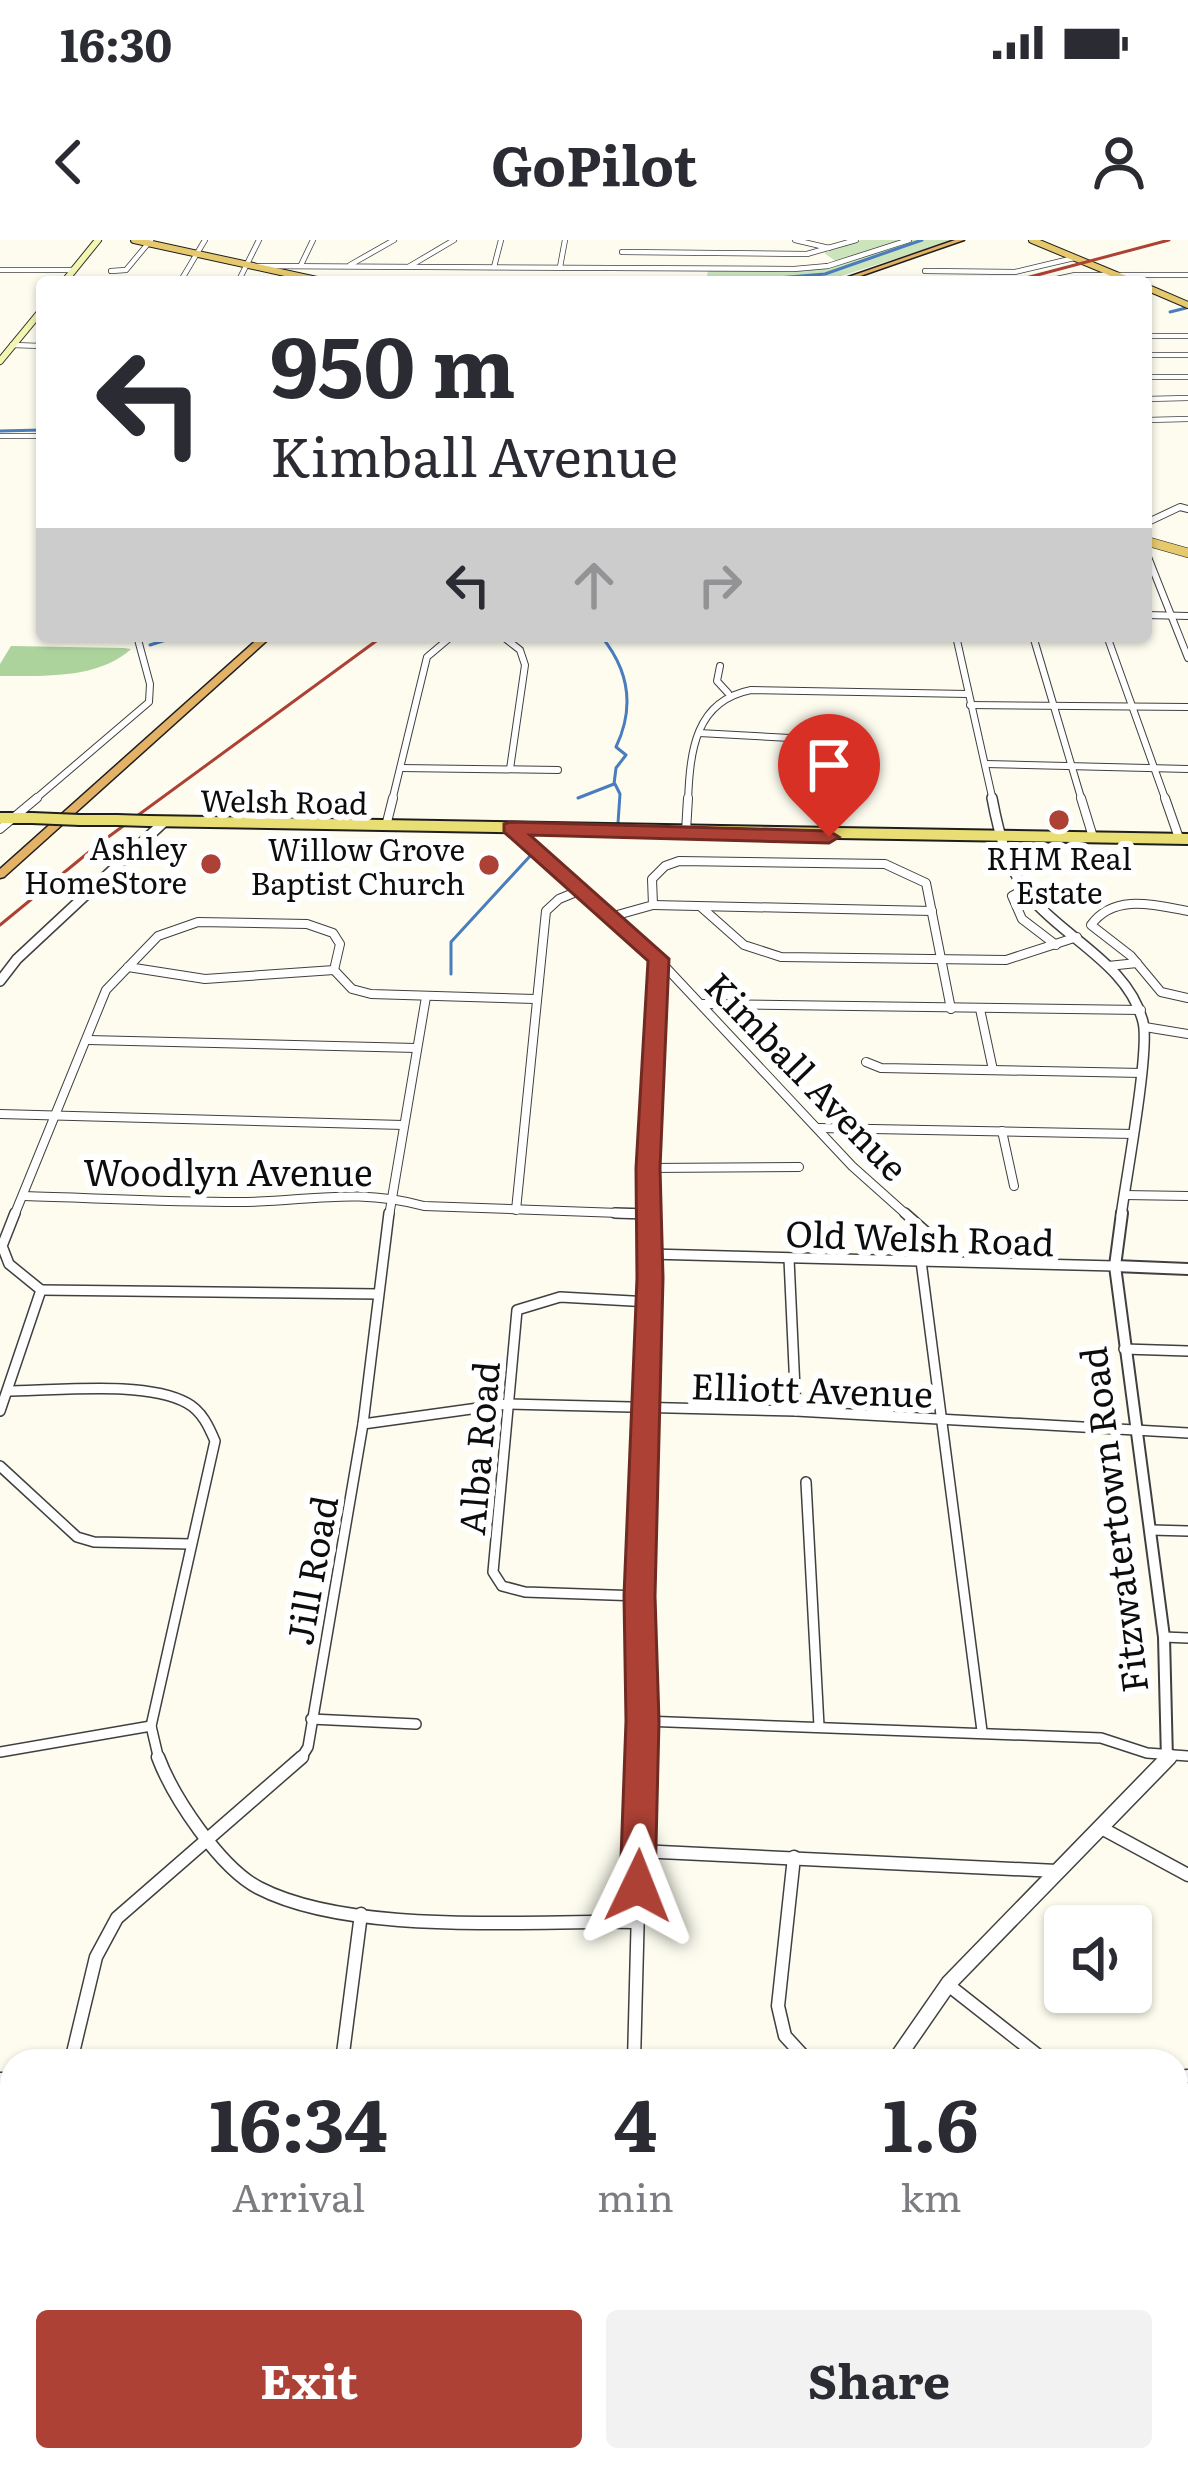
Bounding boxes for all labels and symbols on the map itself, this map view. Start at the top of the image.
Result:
pin [778,714,880,837]
street label: Welsh Road [200,777,368,823]
marker: RHM Real Estate [1046,807,1072,833]
place label: Ashley HomeStore [24,825,188,903]
place label: Willow Grove Baptist Church [250,826,465,904]
place label: RHM Real Estate [986,835,1132,913]
marker: Ashley HomeStore [198,851,224,877]
marker: Willow Grove Baptist Church [476,852,502,878]
street label: Kimball Avenue [694,959,922,1191]
street label: Woodlyn Avenue [83,1144,373,1197]
street label: Old Welsh Road [785,1205,1055,1267]
street label: Fitzwatertown Road [1064,1344,1160,1696]
street label: Elliott Avenue [690,1357,934,1419]
street label: Alba Road [443,1359,511,1537]
street label: Jill Road [271,1491,349,1649]
position arrow [575,1823,701,1949]

